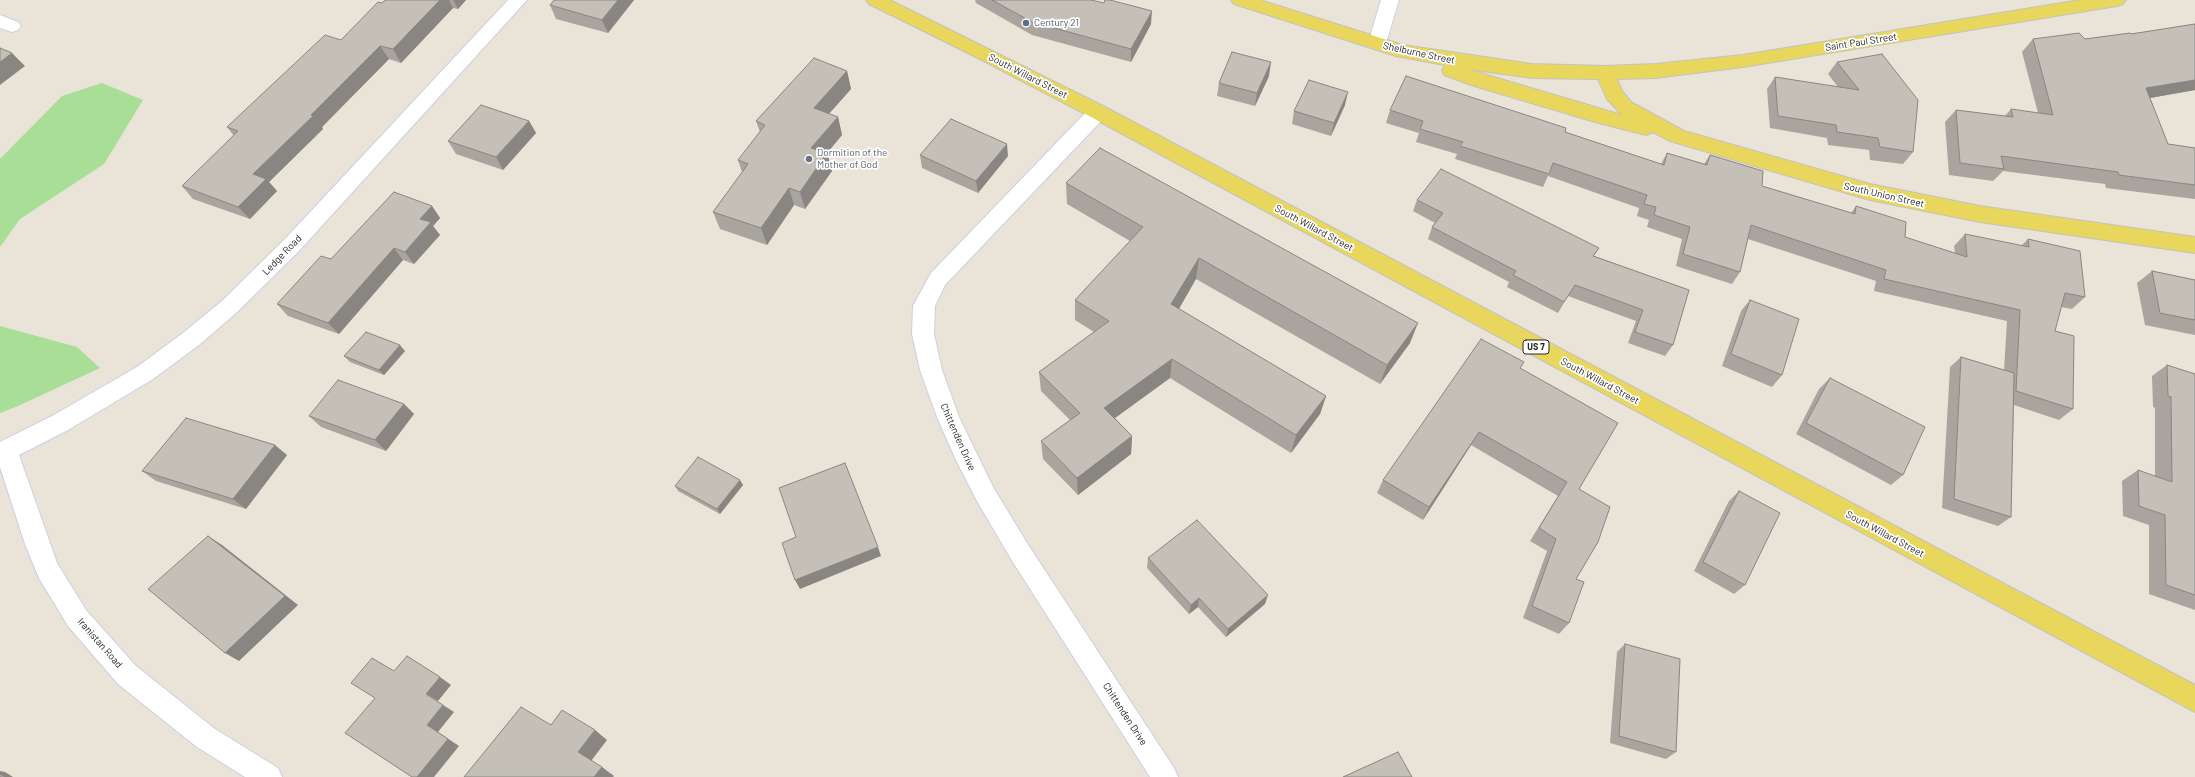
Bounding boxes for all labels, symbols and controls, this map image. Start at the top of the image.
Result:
place label: Century 21 [1034,17,1079,29]
marker: Century 21 [1021,18,1031,28]
street label: Saint Paul Street [1824,30,1898,54]
street label: Shelburne Street [1382,40,1456,66]
street label: South Willard Street [986,51,1070,101]
place label: Dormition of the Mother of God [817,147,887,170]
marker: Dormition of the Mother of God [804,154,814,164]
street label: South Union Street [1843,180,1925,210]
street label: South Willard Street [1273,202,1355,254]
street label: Ledge Road [260,232,304,278]
road number: US 7 [1523,340,1549,354]
street label: South Willard Street [1559,355,1641,407]
street label: Chittenden Drive [938,402,978,472]
street label: South Willard Street [1844,508,1926,560]
street label: Iranistan Road [75,616,125,670]
street label: Chittenden Drive [1100,680,1150,748]

